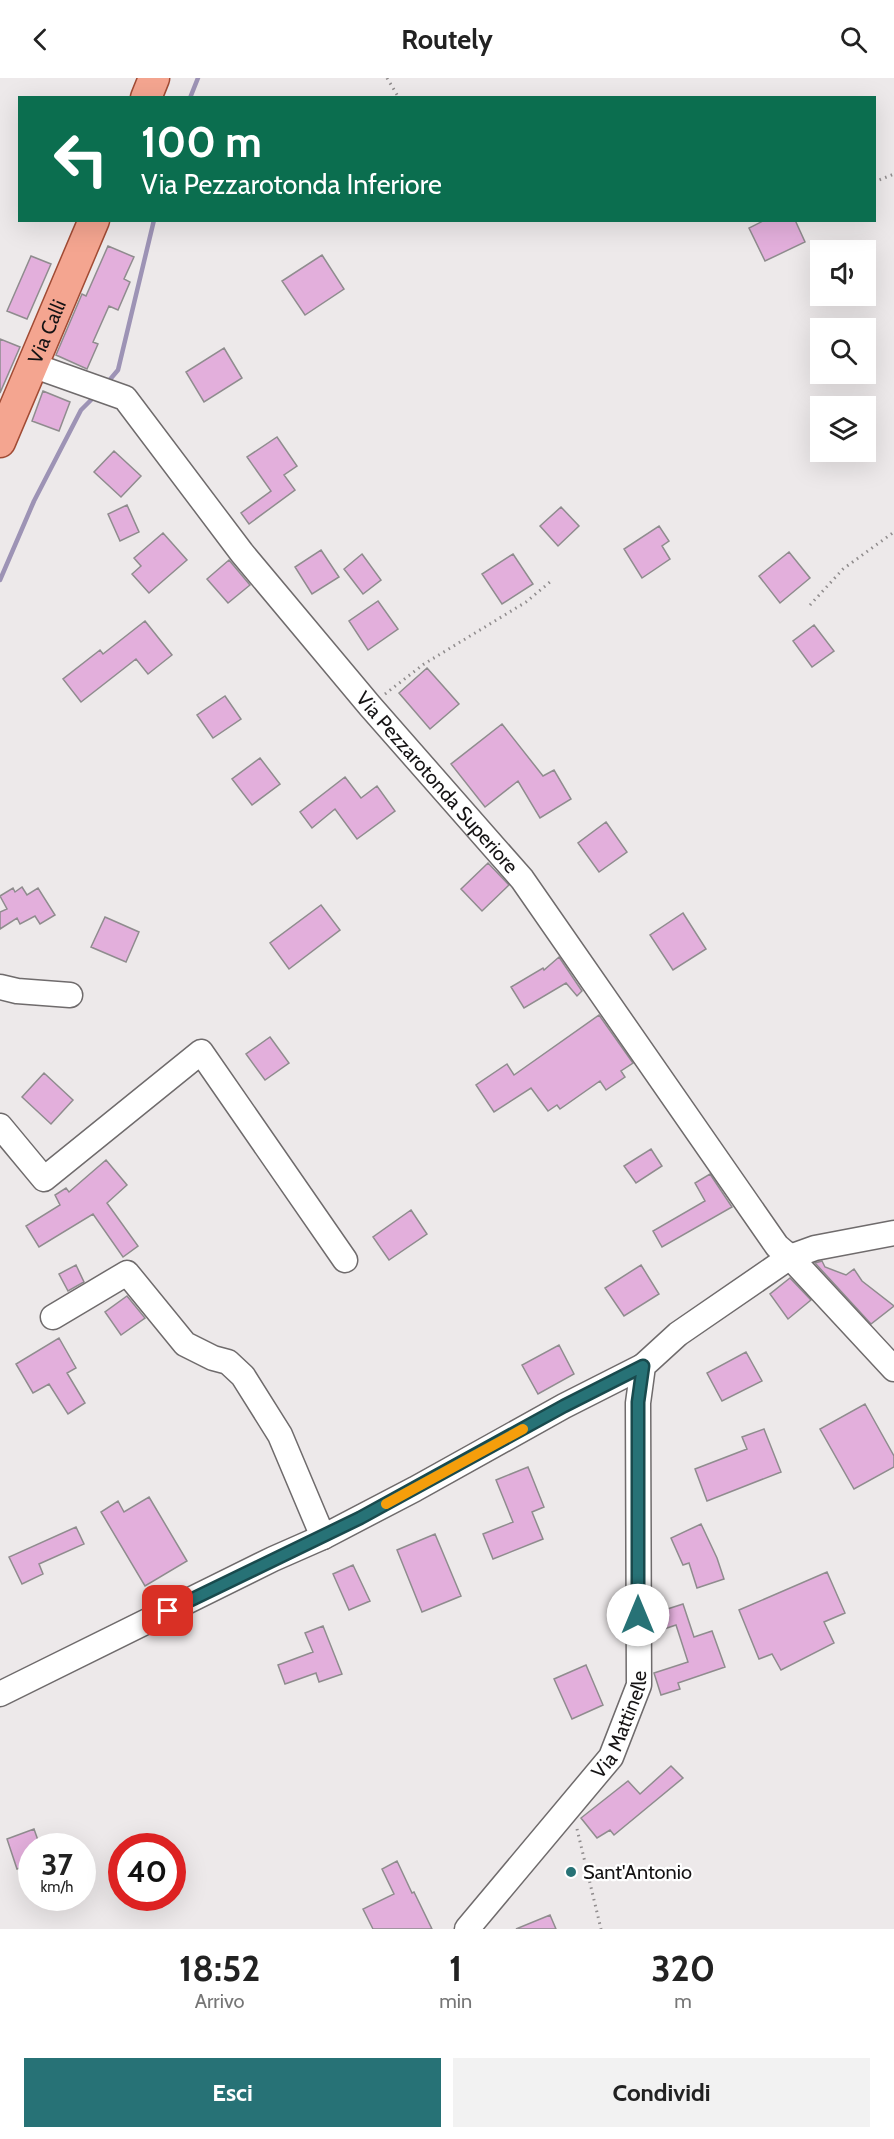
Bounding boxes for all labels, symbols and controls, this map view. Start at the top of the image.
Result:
icon: back [24,23,57,56]
text: Routely [401,23,493,56]
icon: search [837,23,870,56]
text: 100 m [141,116,262,168]
icon: left [42,120,120,198]
text: Via Pezzarotonda Inferiore [141,168,442,201]
map controls [810,240,876,462]
button: sound [810,240,876,306]
street label: Via Calli [23,296,71,367]
button: search [810,318,876,384]
button: layers [810,396,876,462]
street label: Via Pezzarotonda Superiore [351,687,523,878]
position arrow [606,1583,670,1647]
pin [142,1585,193,1636]
icon: arrive [151,1594,184,1627]
street label: Via Mattinelle [586,1671,651,1783]
speed limit sign: 40 [108,1833,186,1911]
text: 37 [41,1846,73,1883]
place label: Sant'Antonio [583,1860,692,1884]
marker: Sant'Antonio [564,1865,578,1879]
text: km/h [41,1878,73,1896]
text: 18:52 [179,1946,260,1990]
text: 1 [449,1946,462,1990]
text: 320 [651,1946,715,1990]
text: Arrivo [195,1989,245,2013]
text: min [439,1989,472,2013]
text: m [674,1989,692,2013]
button: Esci [24,2058,441,2127]
button: Condividi [453,2058,870,2127]

